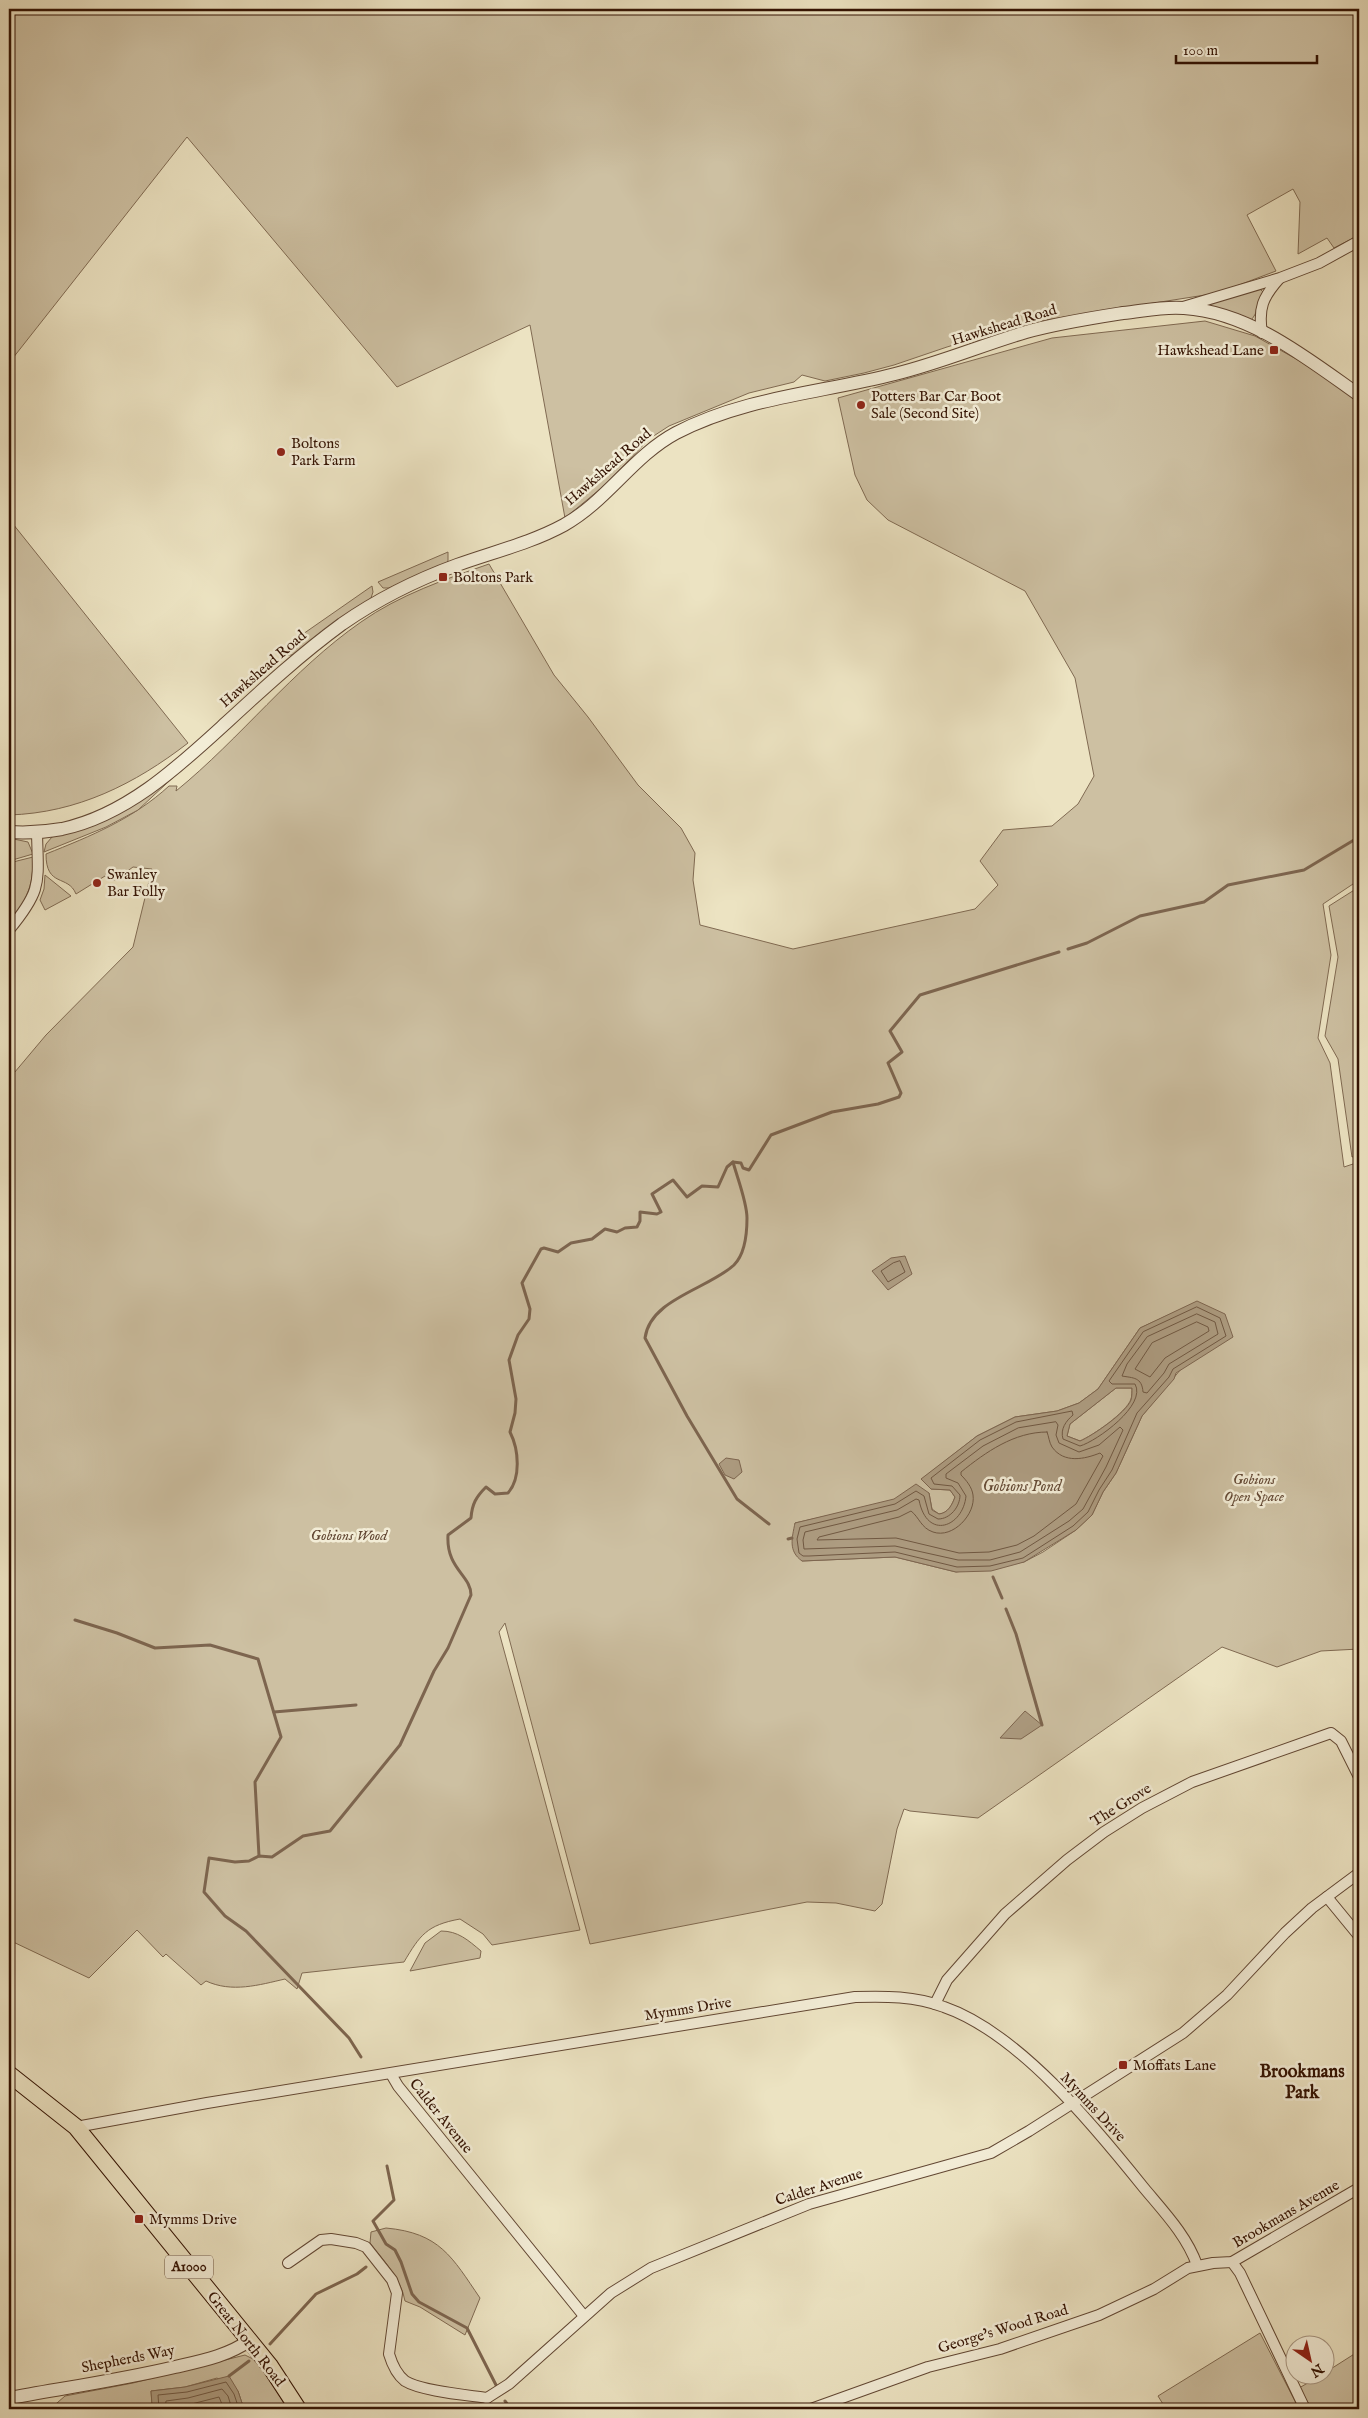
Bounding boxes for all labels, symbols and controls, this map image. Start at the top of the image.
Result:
scale bar [1176,32,1317,64]
text: 100 m [1183,41,1219,60]
street label: Hawkshead Road [949,300,1060,350]
place label: Hawkshead Lane [1157,341,1264,360]
marker: Hawkshead Lane [1268,344,1280,356]
place label: Potters Bar Car Boot Sale (Second Site) [871,387,1001,423]
marker: Potters Bar Car Boot Sale (Second Site) [855,399,867,411]
street label: Hawkshead Road [561,424,656,510]
place label: Boltons Park Farm [291,434,356,470]
marker: Boltons Park Farm [275,446,287,458]
place label: Boltons Park [453,568,534,587]
marker: Boltons Park [437,571,449,583]
street label: Hawkshead Road [216,626,311,712]
place label: Swanley Bar Folly [107,865,166,901]
marker: Swanley Bar Folly [91,877,103,889]
park label: Gobions Open Space [1224,1470,1284,1506]
water label: Gobions Pond [983,1477,1063,1497]
park label: Gobions Wood [311,1526,388,1545]
street label: The Grove [1087,1779,1155,1831]
street label: Mymms Drive [643,1993,733,2025]
place label: Moffats Lane [1133,2056,1216,2075]
marker: Moffats Lane [1117,2059,1129,2071]
district label: Brookmans Park [1259,2061,1345,2105]
street label: Mymms Drive [1056,2068,1130,2146]
street label: Calder Avenue [405,2075,477,2157]
street label: Calder Avenue [773,2164,865,2210]
street label: Brookmans Avenue [1229,2176,1343,2252]
place label: Mymms Drive [149,2210,237,2229]
marker: Mymms Drive [133,2213,145,2225]
road number: A1000 [165,2256,213,2278]
street label: Great North Road [203,2288,290,2391]
street label: George's Wood Road [936,2300,1071,2358]
north arrow [1286,2336,1336,2386]
street label: Shepherds Way [80,2341,177,2377]
text: N [1307,2359,1328,2381]

